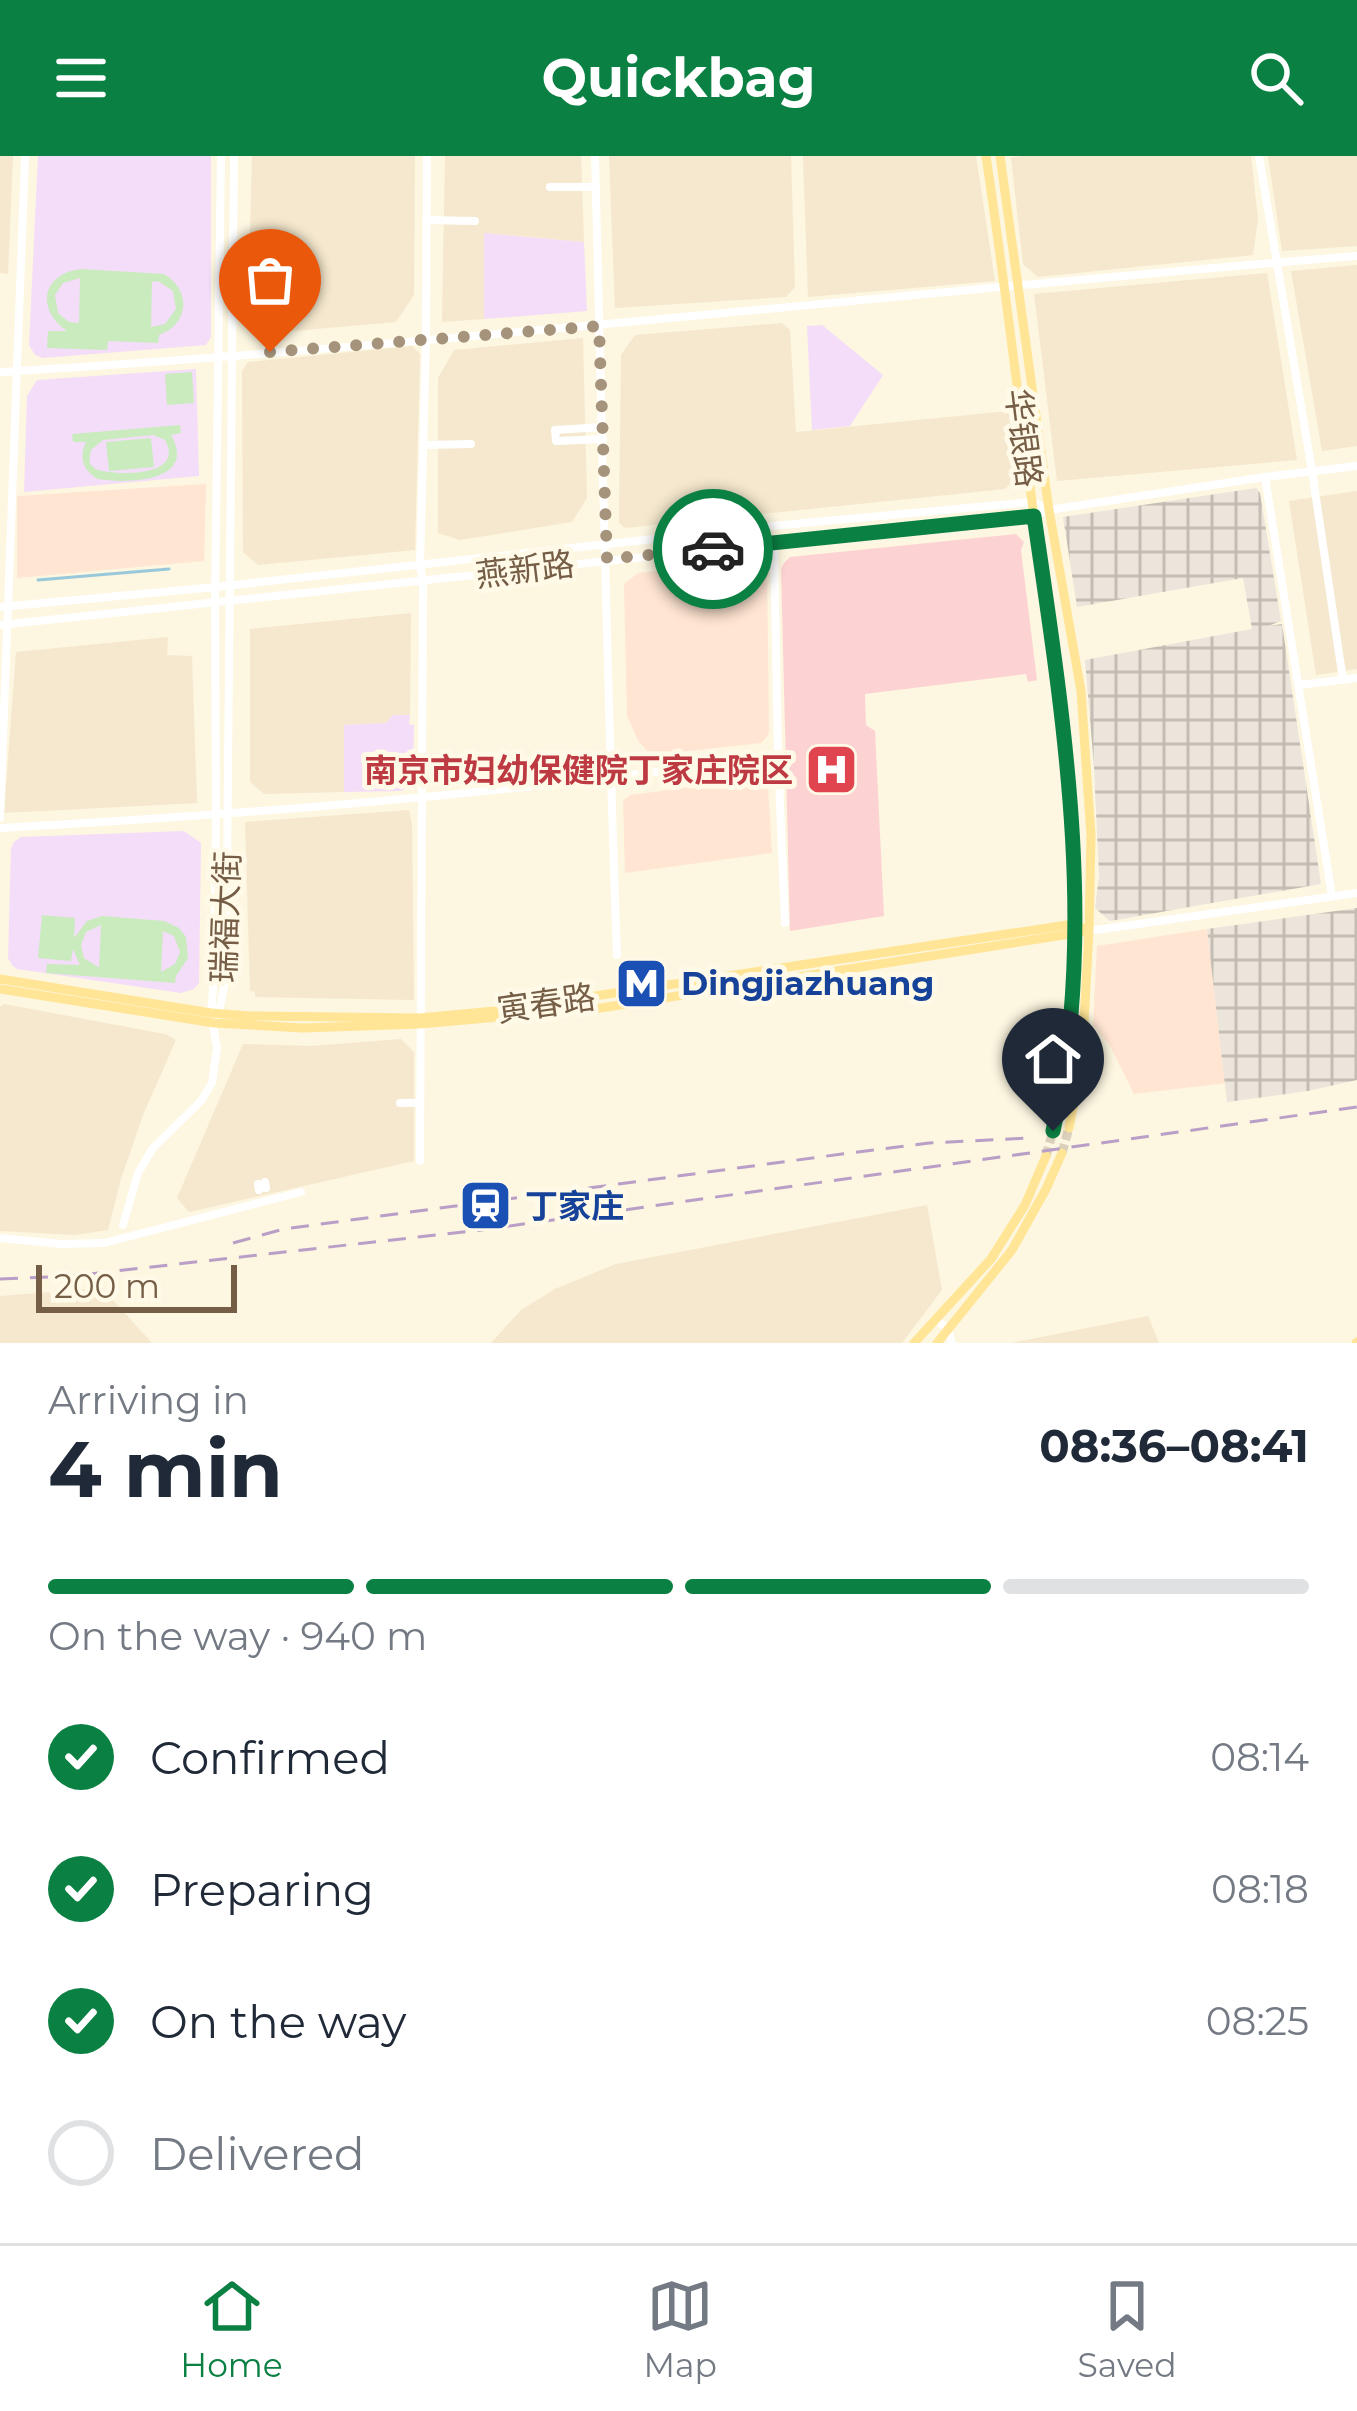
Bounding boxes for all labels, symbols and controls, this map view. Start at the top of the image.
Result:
icon: menu [48,45,114,111]
text: Quickbag [541,45,816,111]
icon: search [1243,45,1309,111]
pin [219,229,321,352]
icon: bag [237,247,303,313]
street label: 华银路 [998,386,1050,490]
courier [653,489,773,609]
icon: car [680,516,746,582]
street label: 燕新路 [473,543,577,595]
hospital icon: 南京市妇幼保健院丁家庄院区 [804,742,860,798]
place label: 南京市妇幼保健院丁家庄院区 [364,750,793,790]
street label: 瑞福大街 [203,850,247,984]
metro station icon: Dingjiazhuang [614,955,670,1011]
place label: Dingjiazhuang [681,963,934,1003]
street label: 寅春路 [494,976,598,1030]
pin [1002,1008,1104,1131]
icon: home [1020,1026,1086,1092]
station icon: 丁家庄 [458,1178,514,1234]
place label: 丁家庄 [525,1186,624,1226]
scale bar [36,1259,237,1312]
text: 200 m [54,1266,160,1306]
text: Arriving in [48,1376,249,1424]
text: 08:36–08:41 [1039,1418,1309,1473]
text: 4 min [48,1421,283,1517]
text: On the way · 940 m [48,1612,427,1660]
icon: check [48,1724,114,1790]
text: Confirmed [150,1730,390,1785]
text: 08:14 [1210,1733,1309,1781]
icon: check [48,1856,114,1922]
text: Preparing [150,1862,374,1917]
text: 08:18 [1211,1865,1309,1913]
icon: check [48,1988,114,2054]
text: On the way [150,1994,406,2049]
text: 08:25 [1206,1997,1309,2045]
text: Delivered [150,2126,365,2181]
tab: Home [180,2273,283,2385]
tab: Map [643,2273,717,2385]
tab: Saved [1078,2273,1177,2385]

